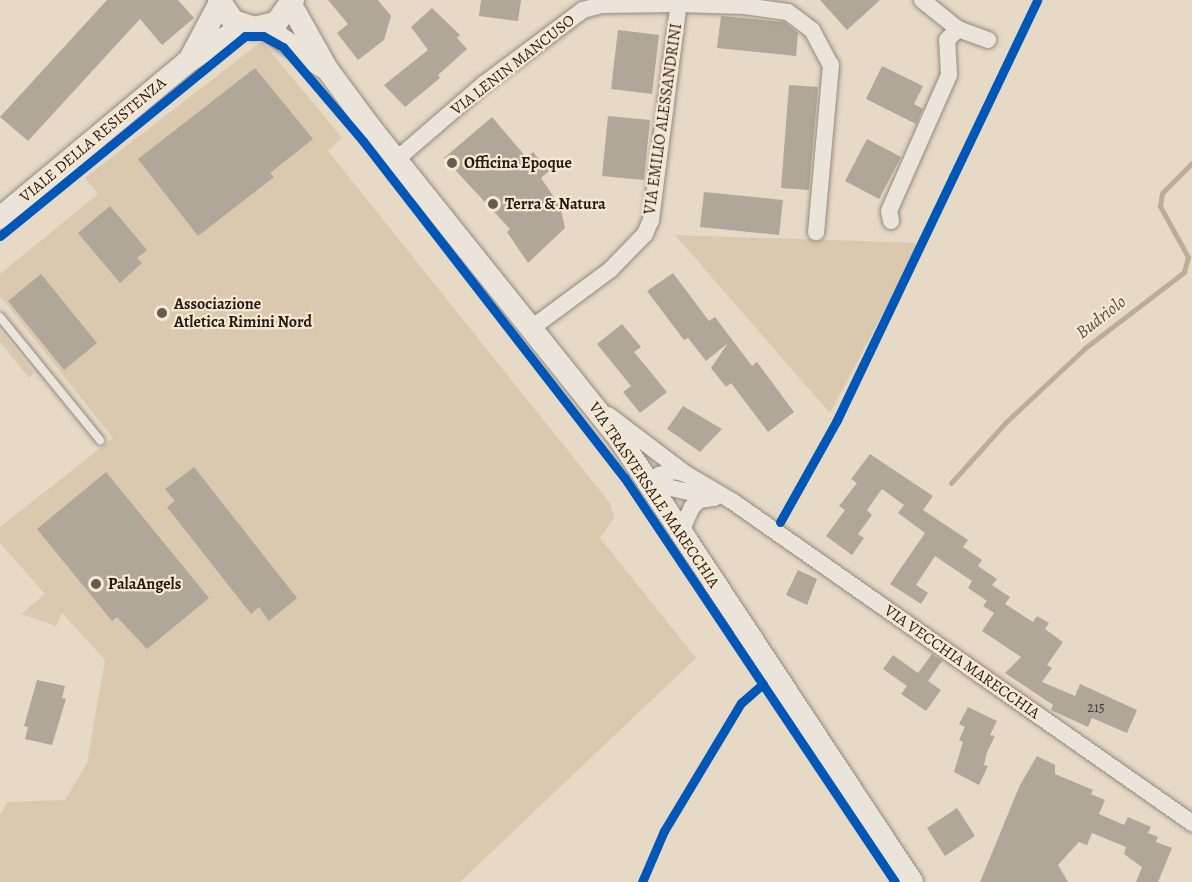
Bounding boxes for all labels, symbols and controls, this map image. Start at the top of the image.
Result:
street label: VIA LENIN MANCUSO [447,11,579,119]
street label: VIA EMILIO ALESSANDRINI [640,22,686,216]
street label: VIALE DELLA RESISTENZA [16,73,170,207]
place label: Officina Epoque [464,153,572,173]
marker: Officina Epoque [445,156,459,170]
place label: Terra & Natura [505,194,606,214]
marker: Terra & Natura [486,197,500,211]
water label: Budriolo [1072,291,1130,343]
place label: Associazione Atletica Rimini Nord [174,294,312,332]
marker: Associazione Atletica Rimini Nord [155,306,169,320]
street label: VIA TRASVERSALE MARECCHIA [584,398,724,592]
place label: PalaAngels [108,574,181,594]
marker: PalaAngels [89,577,103,591]
street label: VIA VECCHIA MARECCHIA [881,601,1043,723]
house number: 215 [1087,700,1105,716]

